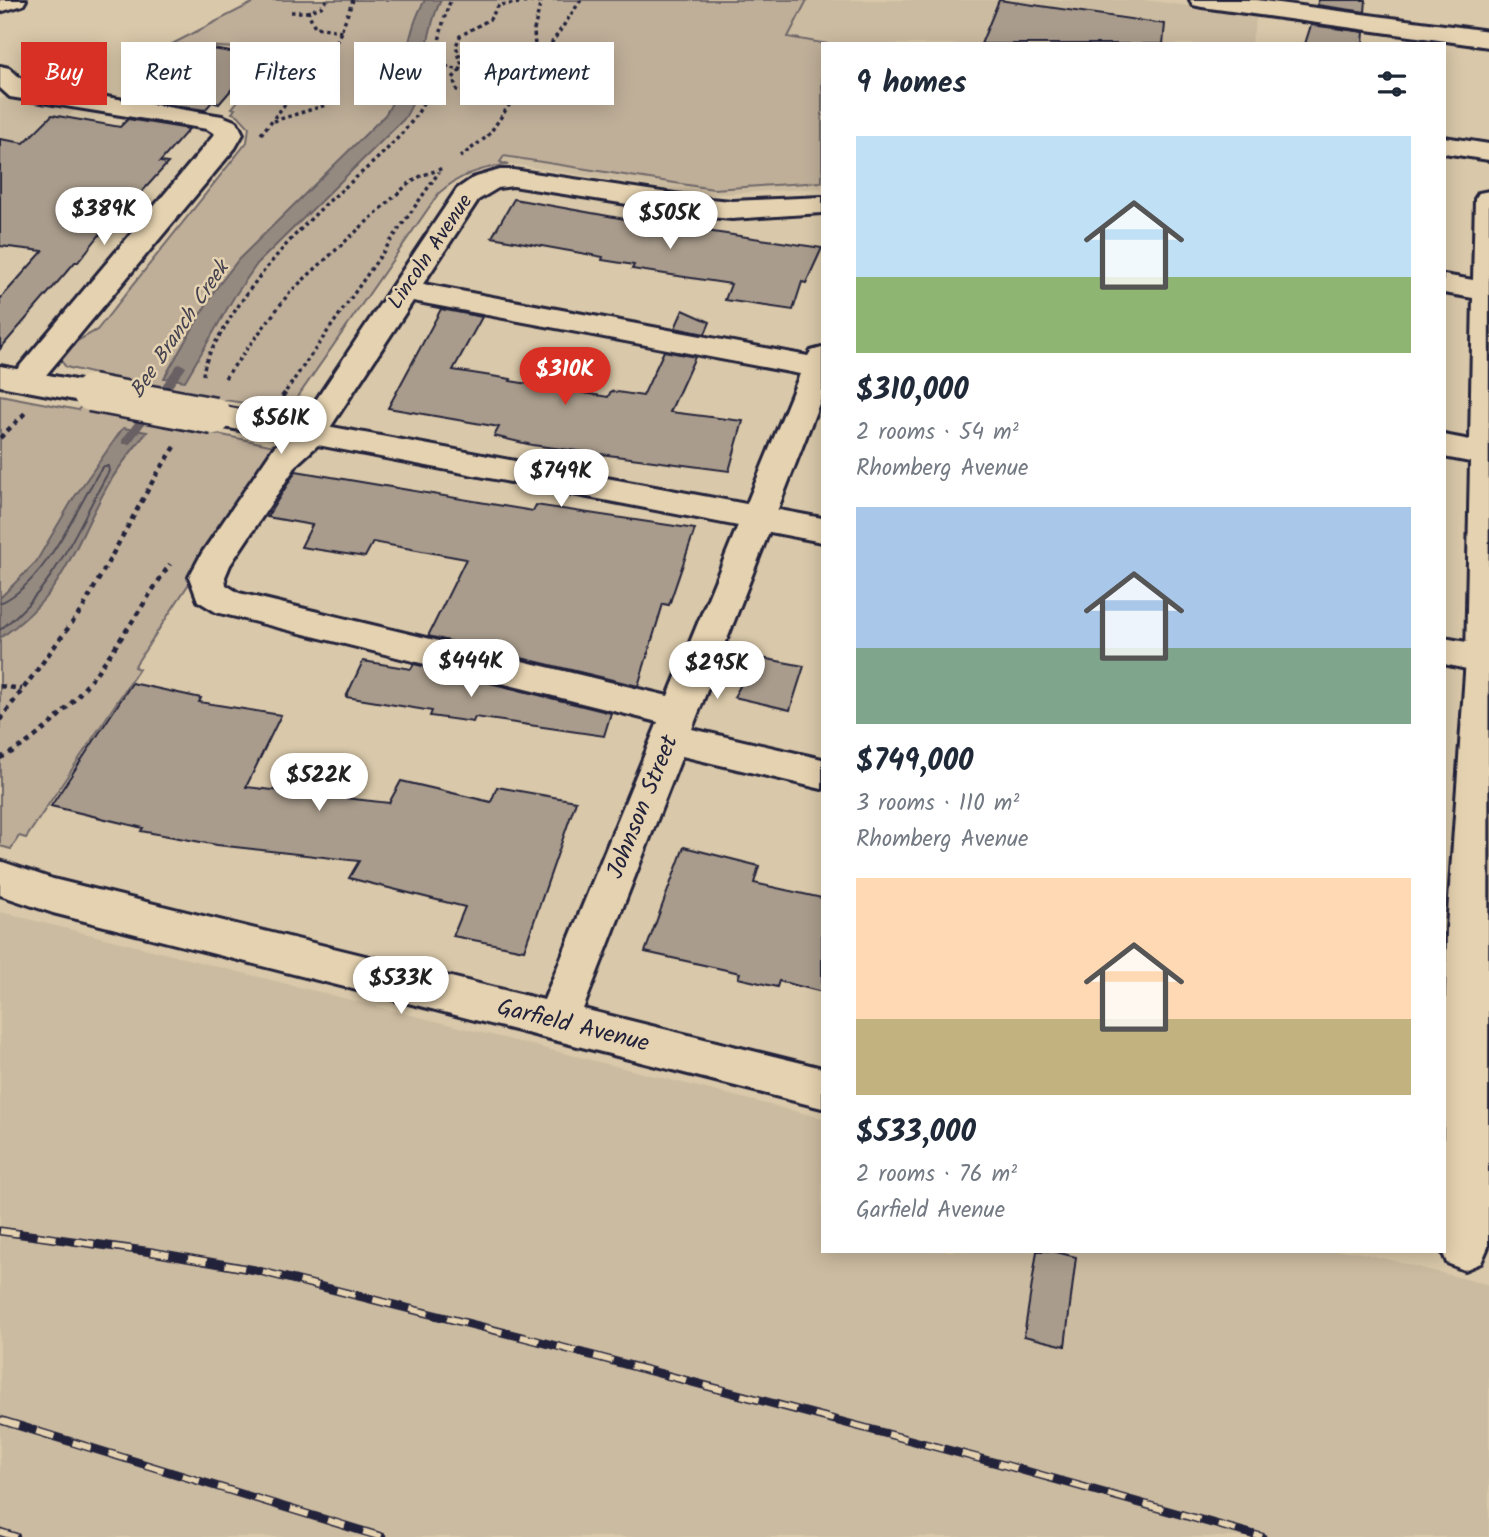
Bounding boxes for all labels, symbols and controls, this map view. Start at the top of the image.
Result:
chip: Buy [21,42,107,105]
chip: Rent [121,42,216,105]
chip: Filters [230,42,340,105]
chip: New [354,42,446,105]
chip: Apartment [460,42,614,105]
text: 9 homes [856,60,967,108]
icon: filters [1373,65,1411,103]
icon: home [1071,182,1197,308]
street label: Lincoln Avenue [380,187,482,316]
pin: $389K [55,188,153,247]
pin: $505K [621,191,719,251]
text: $389K [71,192,137,228]
text: $505K [639,196,701,232]
water label: Bee Branch Creek [122,252,240,405]
pin: $310K [516,348,614,407]
text: $310K [536,352,594,388]
text: $310,000 [856,367,969,415]
pin: $561K [232,396,330,456]
text: $561K [252,401,310,437]
text: 2 rooms · 54 m² [856,415,1019,451]
pin: $749K [512,449,610,509]
text: Rhomberg Avenue [856,451,1028,487]
text: $749K [530,454,592,490]
icon: home [1071,553,1197,679]
pin: $444K [422,640,520,699]
pin: $295K [668,642,766,701]
text: $444K [438,644,504,680]
text: $295K [685,646,749,682]
street label: Johnson Street [596,729,690,885]
text: $749,000 [856,738,973,786]
pin: $522K [270,754,368,813]
text: $522K [286,758,352,794]
text: 3 rooms · 110 m² [856,786,1019,822]
text: Rhomberg Avenue [856,822,1028,858]
icon: home [1071,924,1197,1050]
pin: $533K [352,956,450,1016]
text: $533K [369,961,433,997]
street label: Garfield Avenue [493,988,653,1064]
text: $533,000 [856,1109,976,1157]
text: 2 rooms · 76 m² [856,1157,1017,1193]
text: Garfield Avenue [856,1193,1005,1229]

